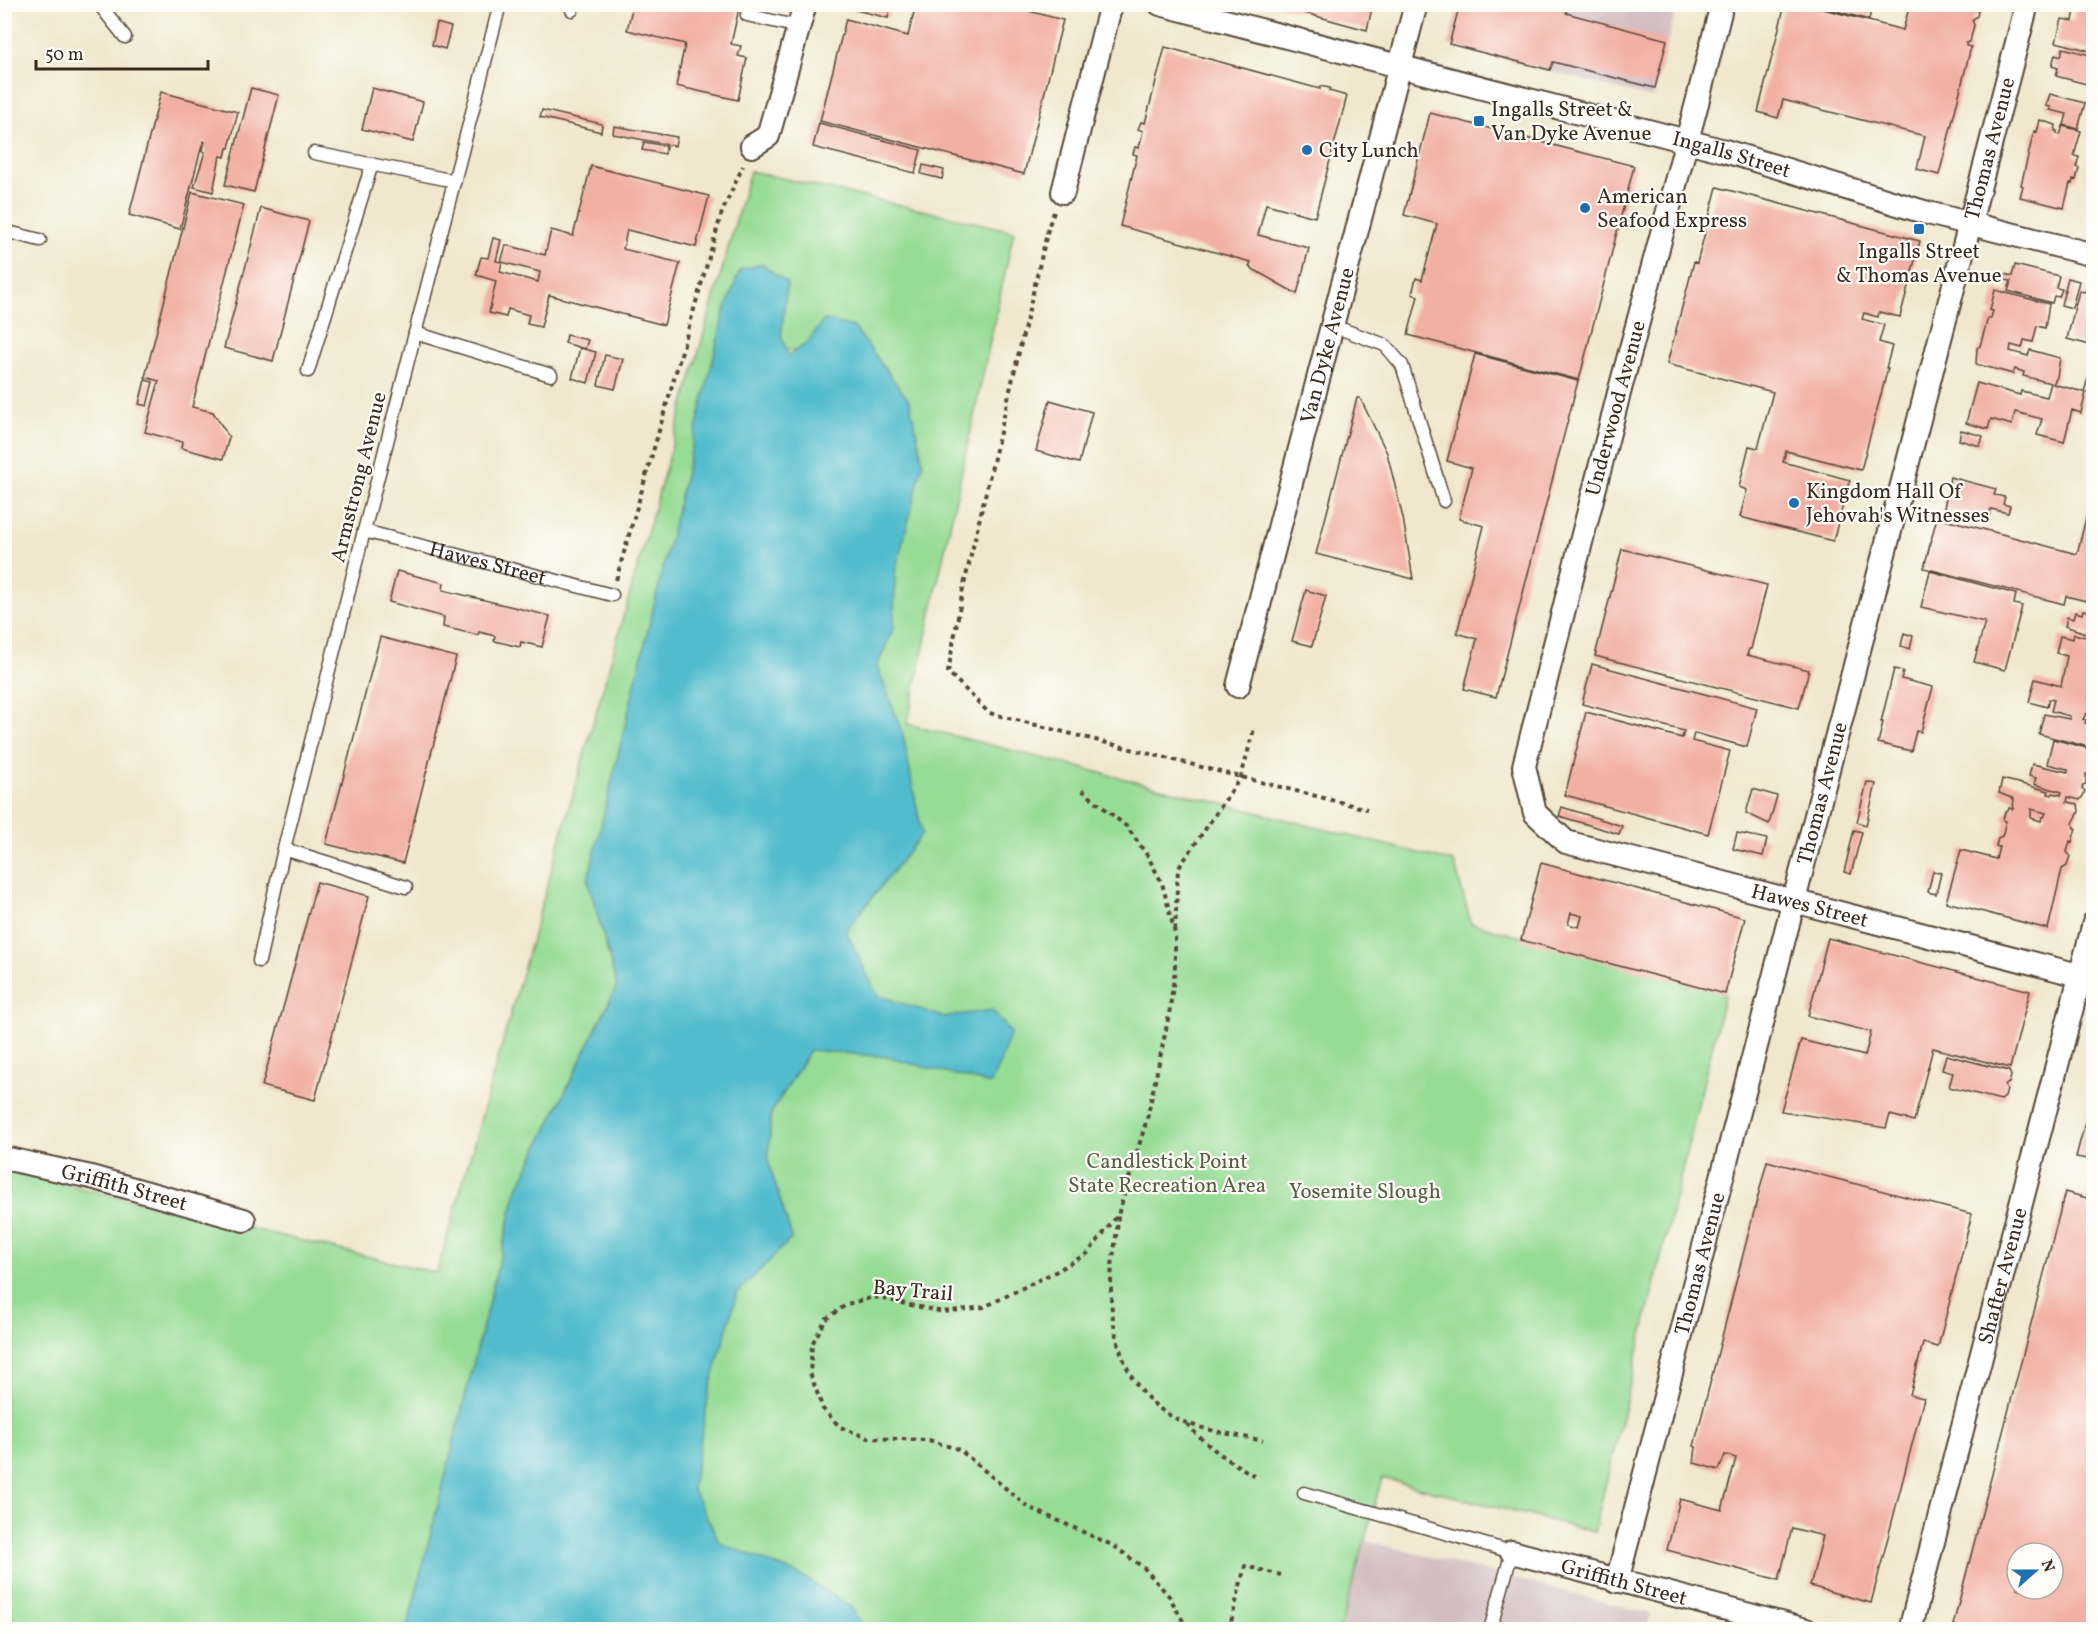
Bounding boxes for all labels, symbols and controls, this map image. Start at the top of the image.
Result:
scale bar [36,33,208,71]
text: 50 m [45,43,84,68]
street label: Thomas Avenue [1958,74,2023,224]
place label: Ingalls Street & Van Dyke Avenue [1491,96,1651,149]
marker: Ingalls Street & Van Dyke Avenue [1472,114,1486,128]
street label: Ingalls Street [1669,125,1794,186]
place label: City Lunch [1319,137,1419,166]
marker: City Lunch [1300,143,1314,157]
place label: American Seafood Express [1597,183,1747,236]
marker: American Seafood Express [1578,201,1592,215]
marker: Ingalls Street & Thomas Avenue [1912,222,1926,236]
place label: Ingalls Street & Thomas Avenue [1836,238,2002,291]
street label: Van Dyke Avenue [1294,264,1363,427]
street label: Underwood Avenue [1579,317,1654,499]
street label: Armstrong Avenue [324,389,395,566]
place label: Kingdom Hall Of Jehovah's Witnesses [1806,478,1990,531]
marker: Kingdom Hall Of Jehovah's Witnesses [1787,496,1801,510]
street label: Hawes Street [426,535,549,593]
street label: Thomas Avenue [1791,719,1856,868]
street label: Hawes Street [1748,878,1871,936]
park label: Candlestick Point State Recreation Area [1068,1148,1266,1201]
street label: Griffith Street [58,1158,191,1219]
park label: Yosemite Slough [1289,1178,1441,1207]
street label: Thomas Avenue [1669,1189,1733,1339]
street label: Shafter Avenue [1972,1204,2035,1348]
street label: Bay Trail [872,1274,954,1309]
north arrow [2005,1541,2065,1601]
street label: Griffith Street [1557,1553,1690,1614]
text: N [2035,1557,2060,1576]

